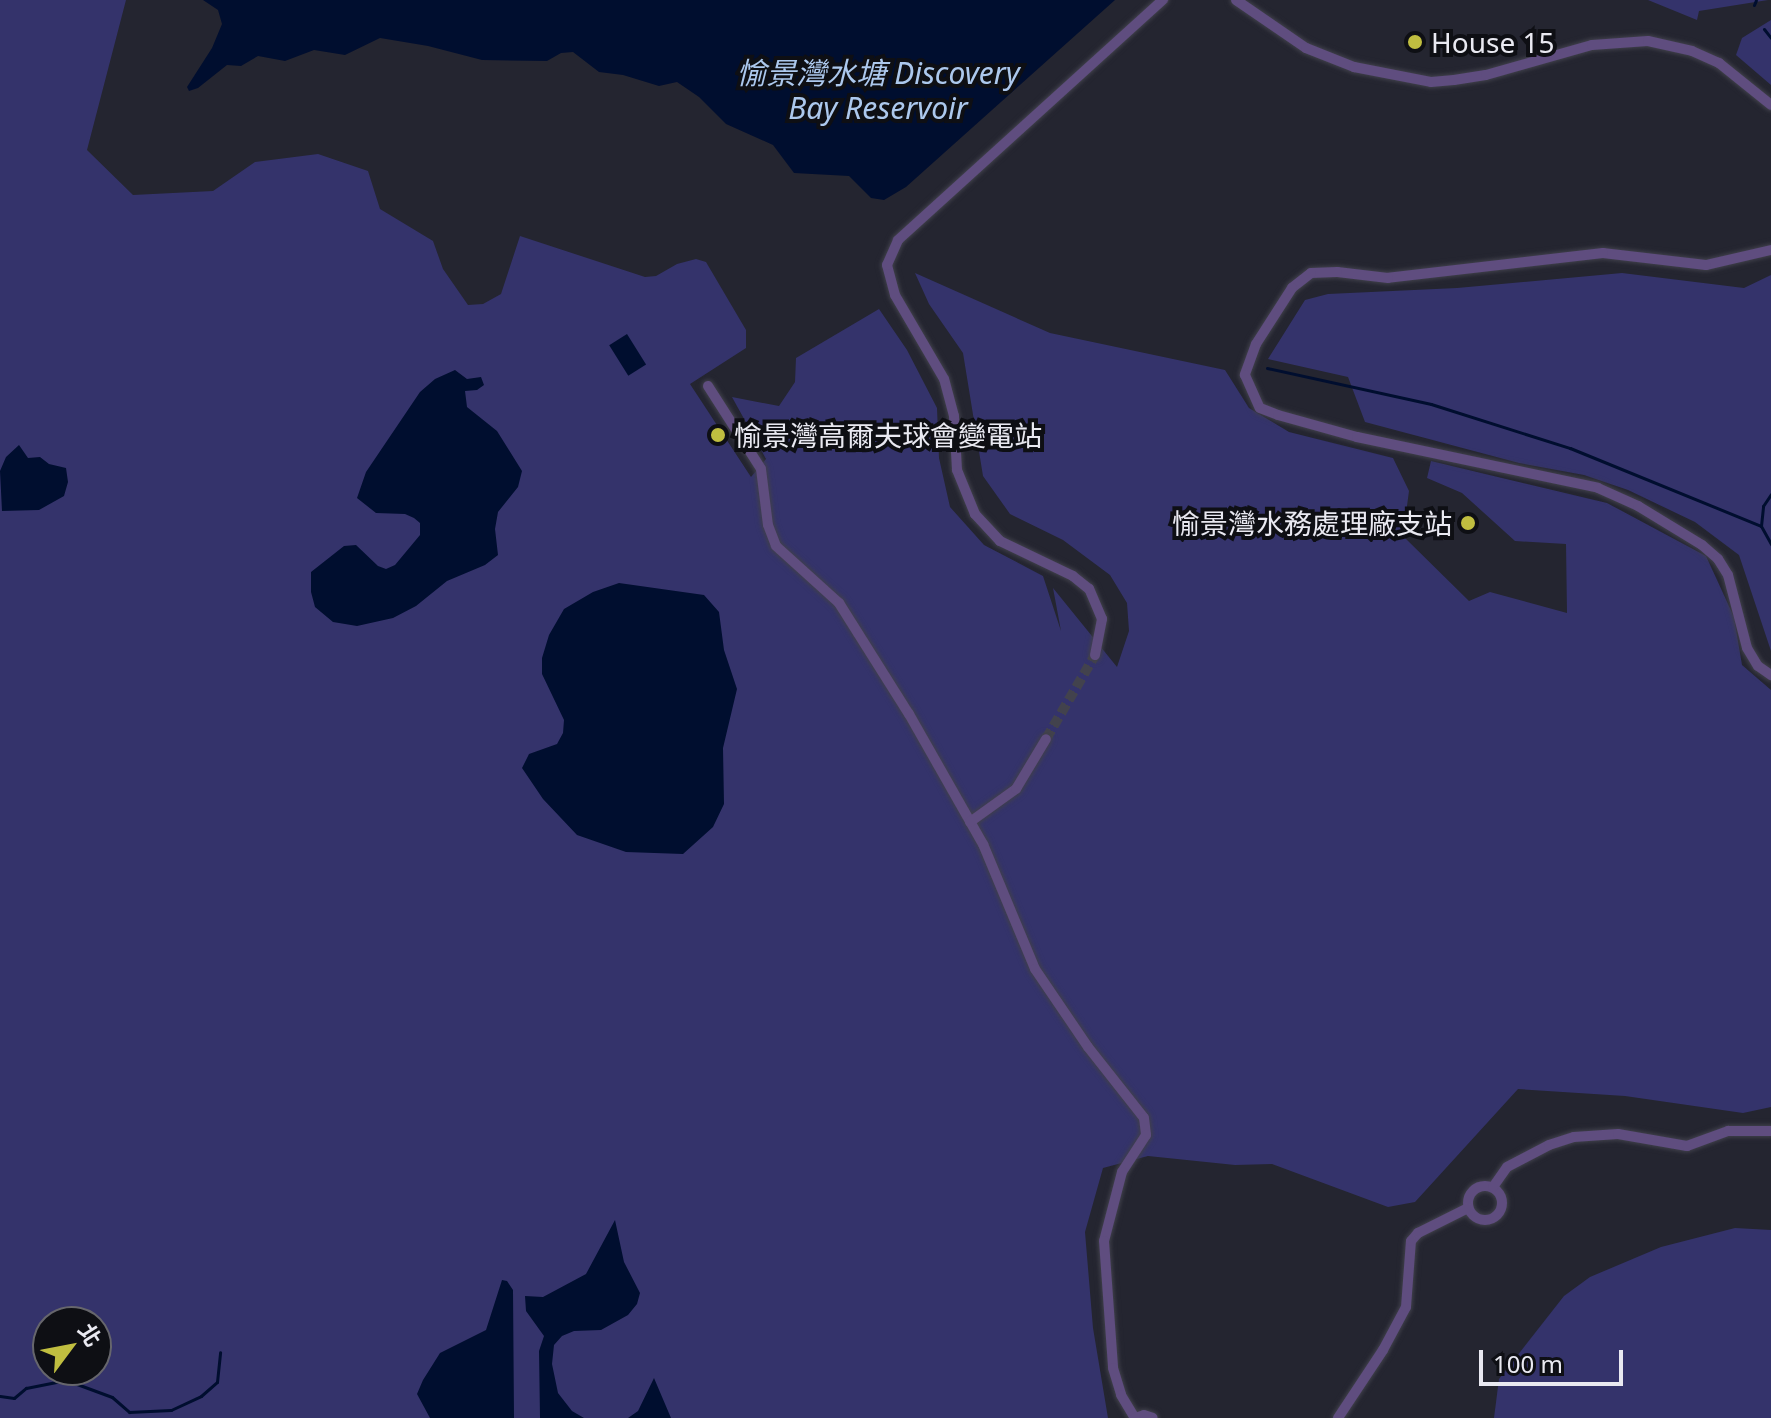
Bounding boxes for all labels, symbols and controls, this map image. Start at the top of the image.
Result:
place label: House 15 [1431,25,1555,59]
marker: House 15 [1406,33,1424,51]
water label: 愉景灣水塘 Discovery Bay Reservoir [736,55,1020,126]
place label: 愉景灣高爾夫球會變電站 [734,418,1042,452]
marker: 愉景灣高爾夫球會變電站 [709,426,727,444]
place label: 愉景灣水務處理廠支站 [1172,506,1452,540]
marker: 愉景灣水務處理廠支站 [1459,514,1477,532]
north arrow [32,1306,112,1386]
text: 北 [72,1317,109,1352]
scale bar [1483,1334,1627,1384]
text: 100 m [1493,1347,1563,1380]

